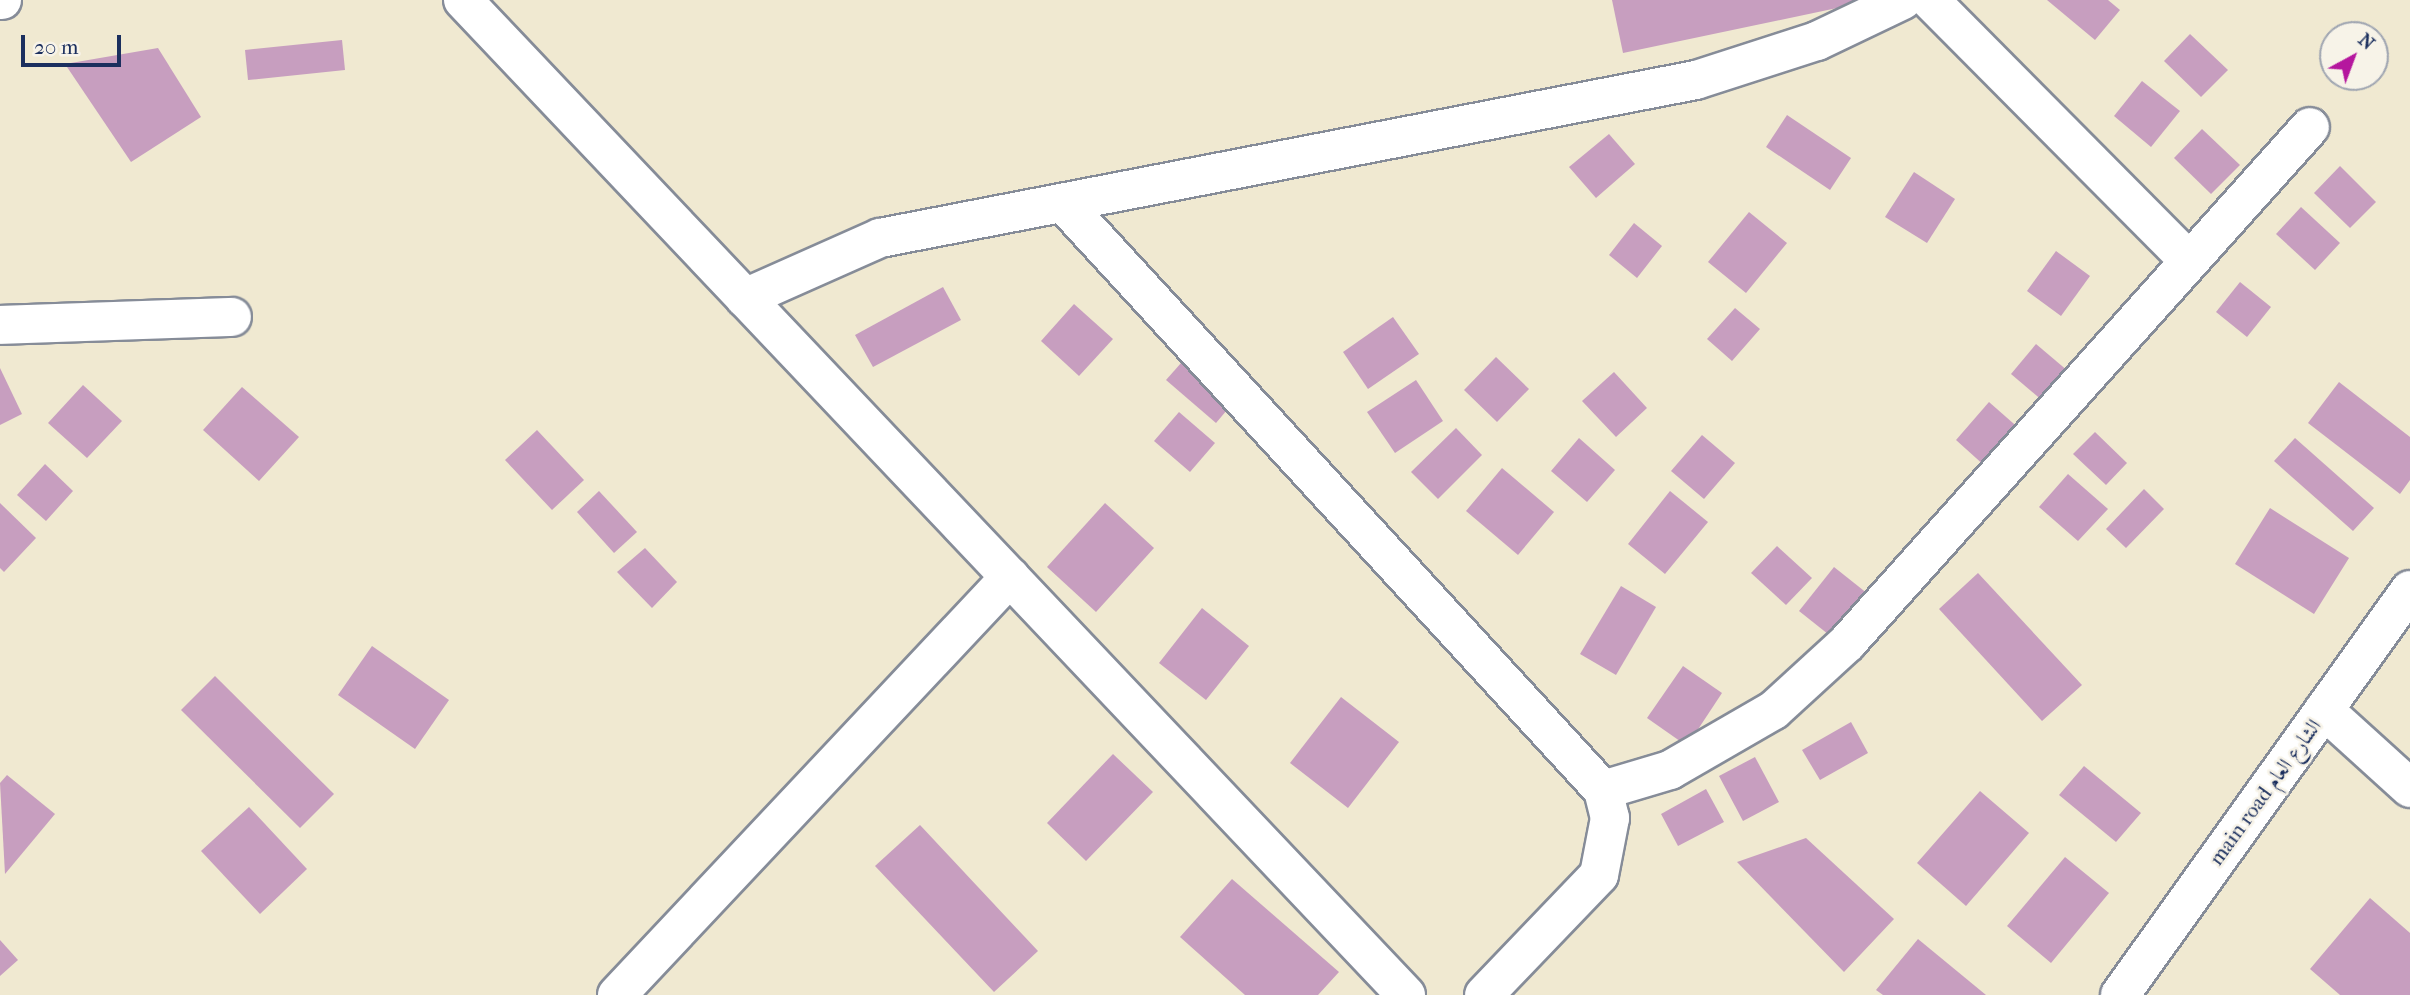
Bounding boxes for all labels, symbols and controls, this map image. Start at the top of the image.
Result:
scale bar [24,21,124,65]
north arrow [2319,21,2389,91]
text: N [2354,29,2379,55]
text: 20 m [34,35,78,59]
street label: main road الشارع العام [2204,714,2326,870]

